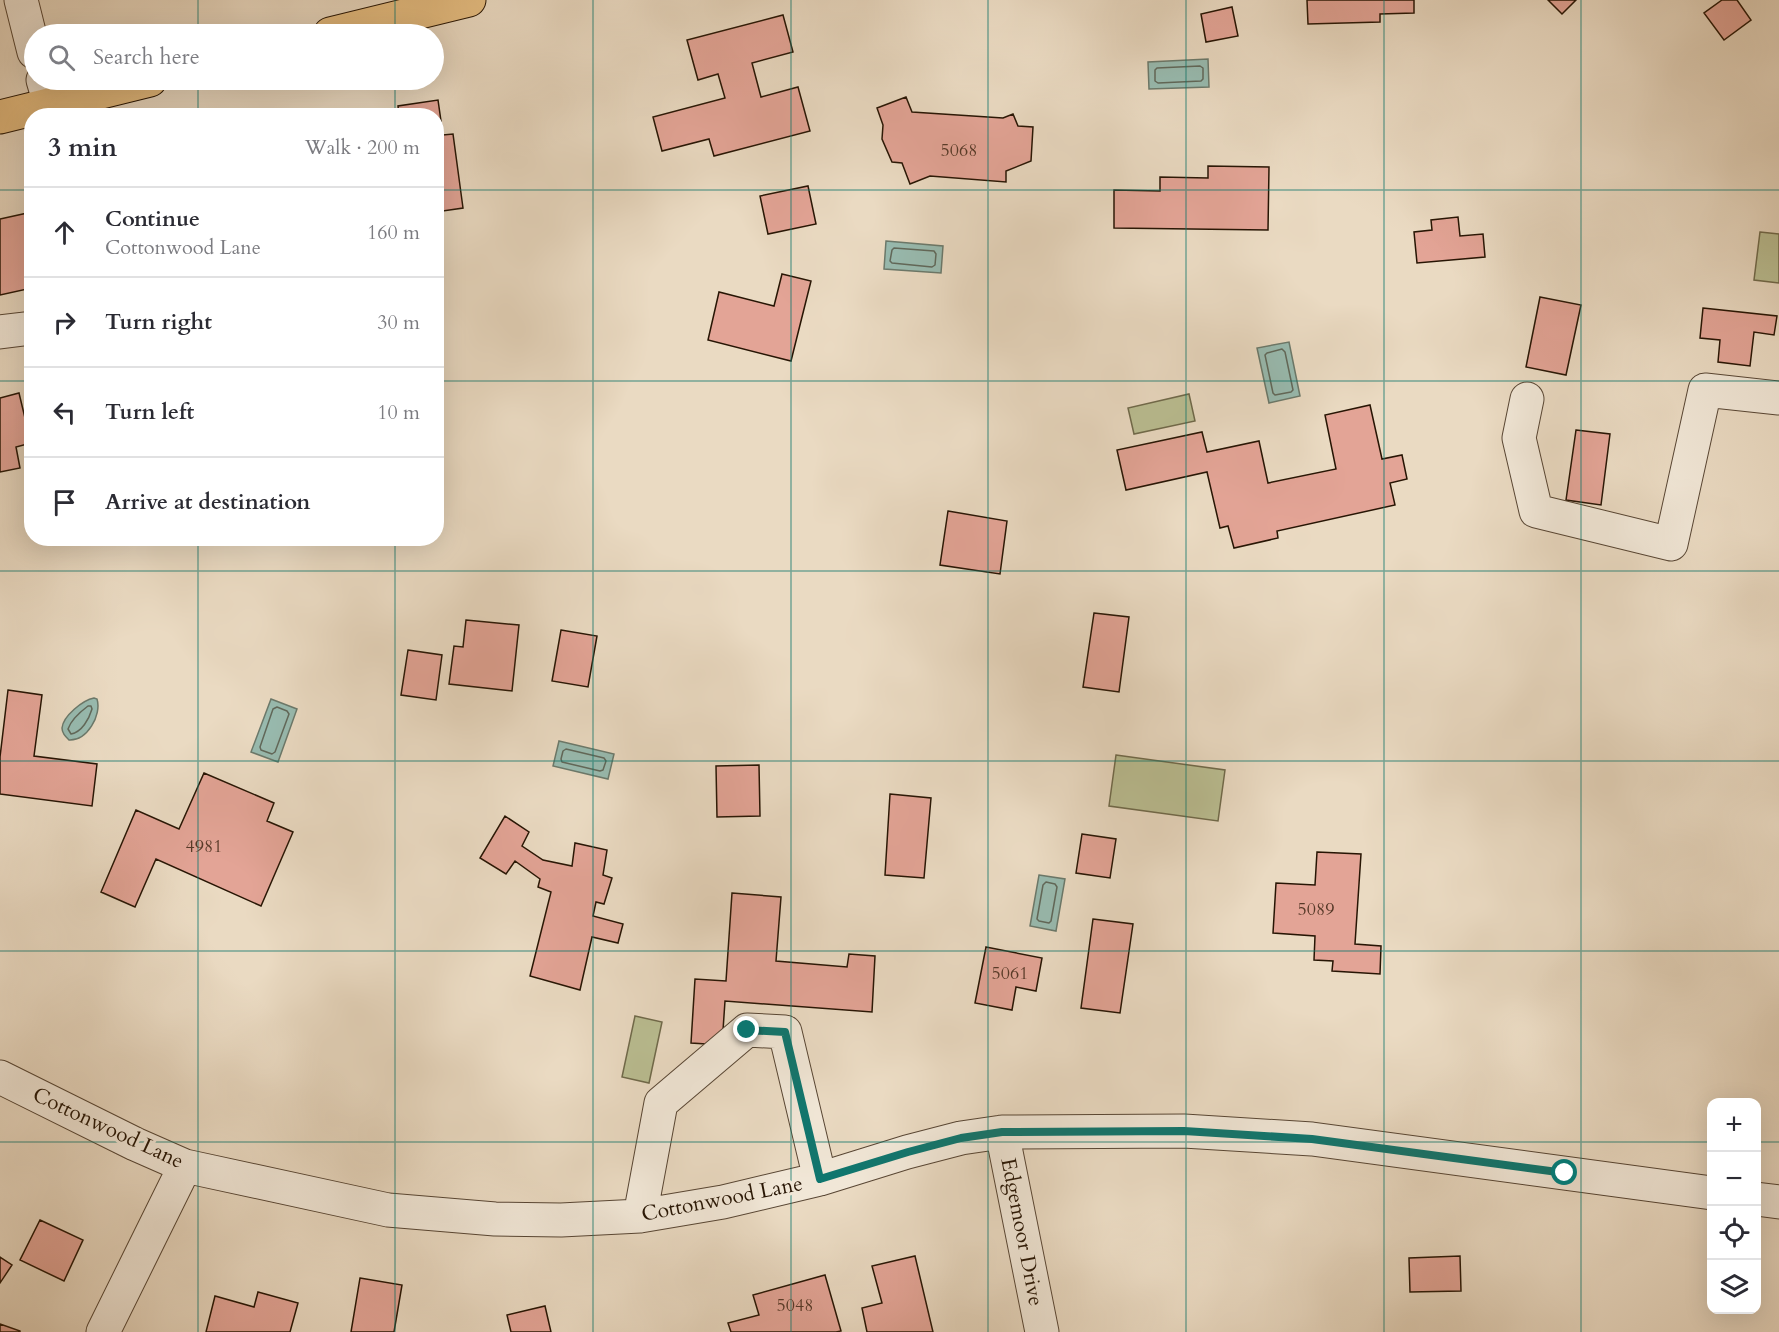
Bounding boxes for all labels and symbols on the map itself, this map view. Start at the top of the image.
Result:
house number: 5068 [941,138,977,163]
house number: 4981 [186,834,222,859]
house number: 5089 [1298,897,1334,922]
house number: 5061 [992,961,1028,986]
route end [733,1016,759,1042]
street label: Cottonwood Lane [28,1080,188,1176]
street label: Edgemoor Drive [993,1156,1051,1308]
route start [1551,1159,1577,1185]
street label: Cottonwood Lane [639,1169,805,1229]
house number: 5048 [777,1293,813,1318]

